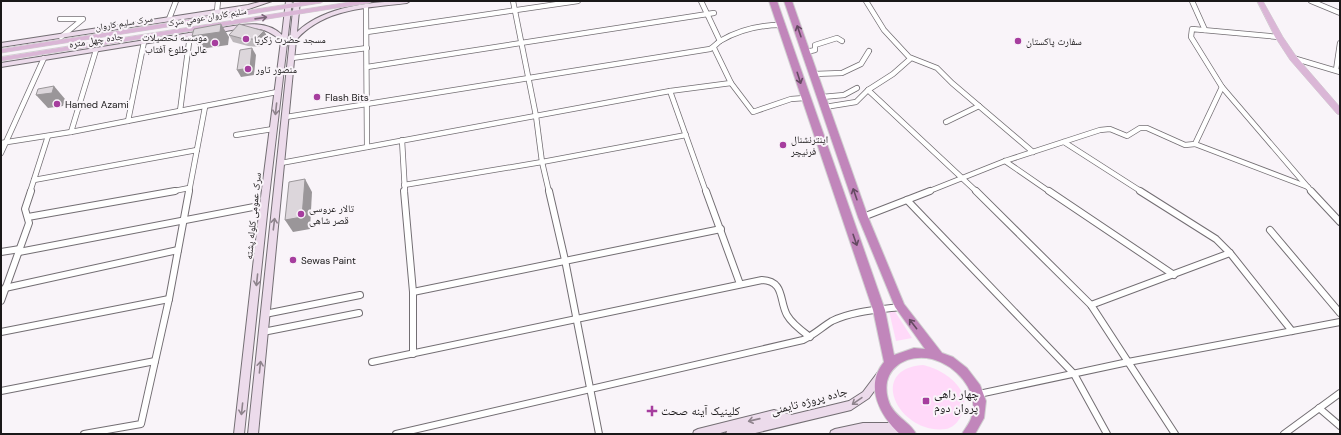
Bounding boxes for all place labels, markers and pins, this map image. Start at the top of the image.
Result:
place label: موسسه تحصیلات عالی طلوع آفتاب [142,31,207,56]
place label: مسجد حضرت زکریا [254,33,326,46]
marker: مسجد حضرت زکریا [241,34,251,44]
place label: سفارت پاکستان [1026,35,1082,48]
marker: سفارت پاکستان [1013,36,1023,46]
marker: موسسه تحصیلات عالی طلوع آفتاب [210,38,220,48]
place label: منصور تاور [255,63,297,76]
marker: منصور تاور [243,64,253,74]
place label: Flash Bits [325,91,369,104]
marker: Flash Bits [312,92,322,102]
place label: Hamed Azami [65,98,129,111]
marker: Hamed Azami [52,99,62,109]
place label: اینترنشنال فرنیچر [790,133,828,158]
marker: اینترنشنال فرنیچر [778,140,788,150]
place label: تالار عروسی قصر شاهی [309,202,354,227]
marker: تالار عروسی قصر شاهی [296,209,306,219]
place label: Sewas Paint [301,254,356,267]
marker: Sewas Paint [288,255,298,265]
place label: چهار راهی پروان دوم [934,386,979,416]
marker: چهار راهی پروان دوم [921,396,931,406]
place label: کلینیک آینه صحت [661,403,740,419]
marker: کلینیک آینه صحت [646,405,658,417]

